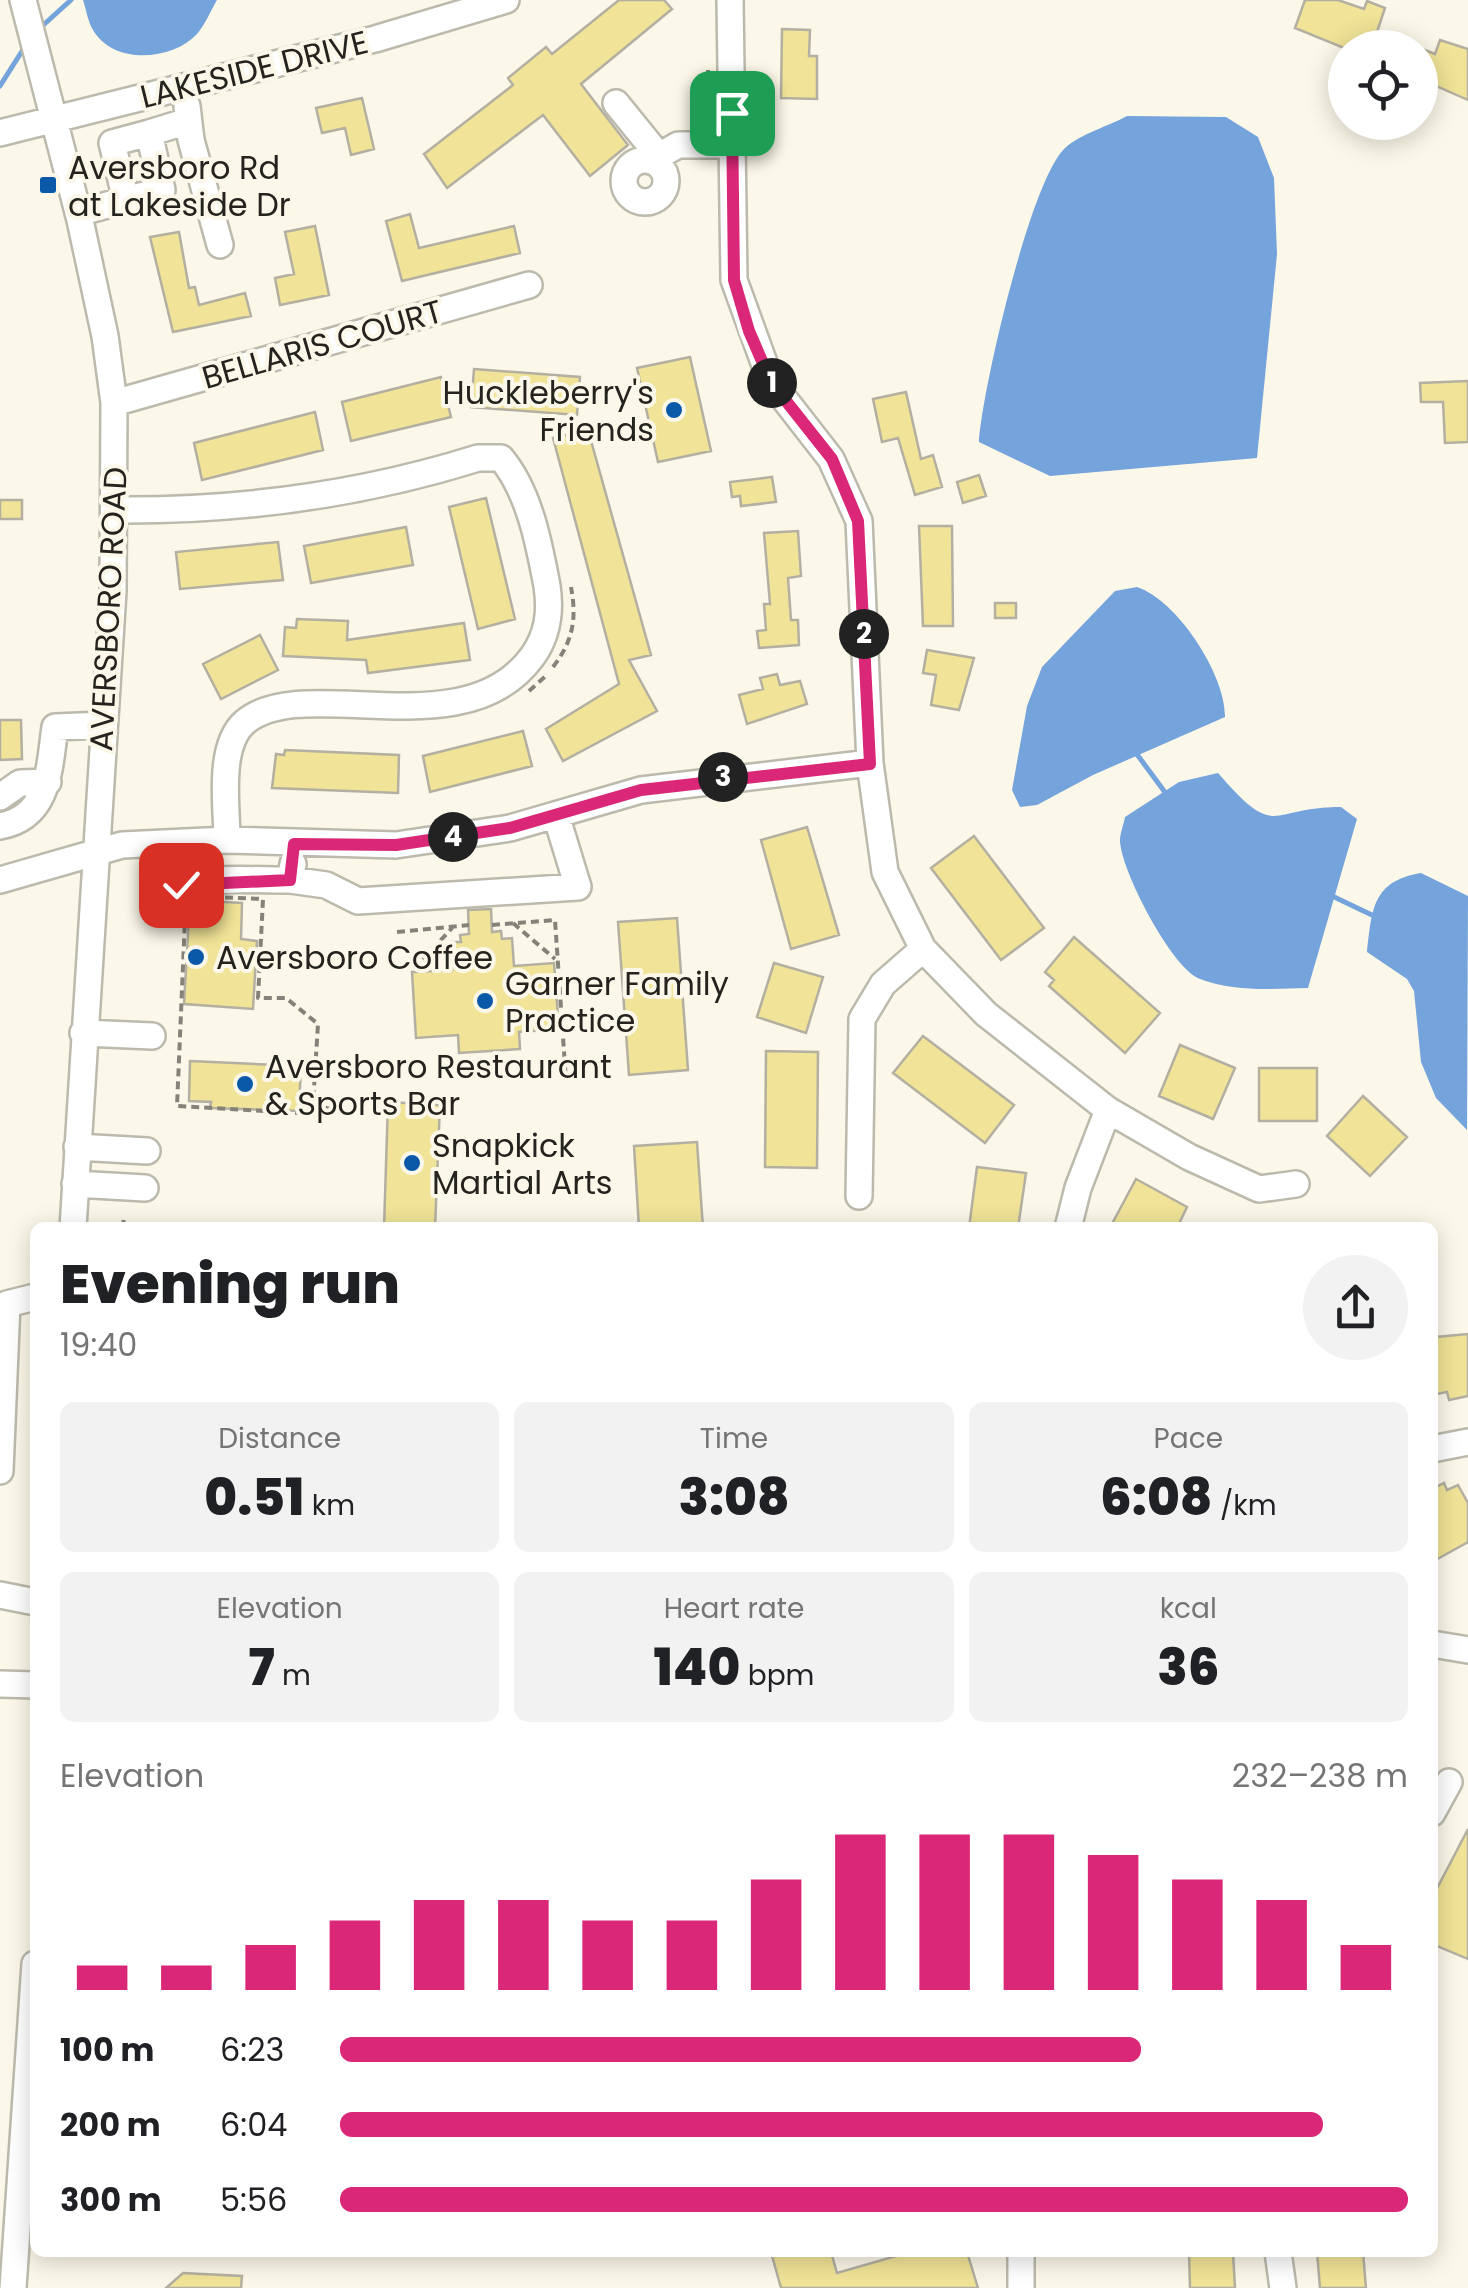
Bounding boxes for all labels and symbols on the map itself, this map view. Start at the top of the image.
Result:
street label: LAKESIDE DRIVE [135,19,373,119]
pin [690,71,775,156]
place label: Aversboro Rd at Lakeside Dr [68,145,291,227]
marker: Aversboro Rd at Lakeside Dr [37,174,59,196]
street label: BELLARIS COURT [197,288,447,400]
pin: 1 [747,358,797,408]
place label: Huckleberry's Friends [443,370,654,452]
marker: Huckleberry's Friends [663,399,685,421]
street label: AVERSBORO ROAD [78,466,138,752]
pin: 2 [839,609,889,659]
pin: 3 [698,752,748,802]
pin: 4 [428,812,478,862]
pin [139,843,224,928]
place label: Aversboro Coffee [216,935,493,980]
marker: Aversboro Coffee [185,946,207,968]
place label: Garner Family Practice [505,961,729,1043]
marker: Garner Family Practice [474,990,496,1012]
place label: Aversboro Restaurant & Sports Bar [265,1044,612,1126]
marker: Aversboro Restaurant & Sports Bar [234,1073,256,1095]
place label: Snapkick Martial Arts [432,1123,613,1205]
marker: Snapkick Martial Arts [401,1152,423,1174]

